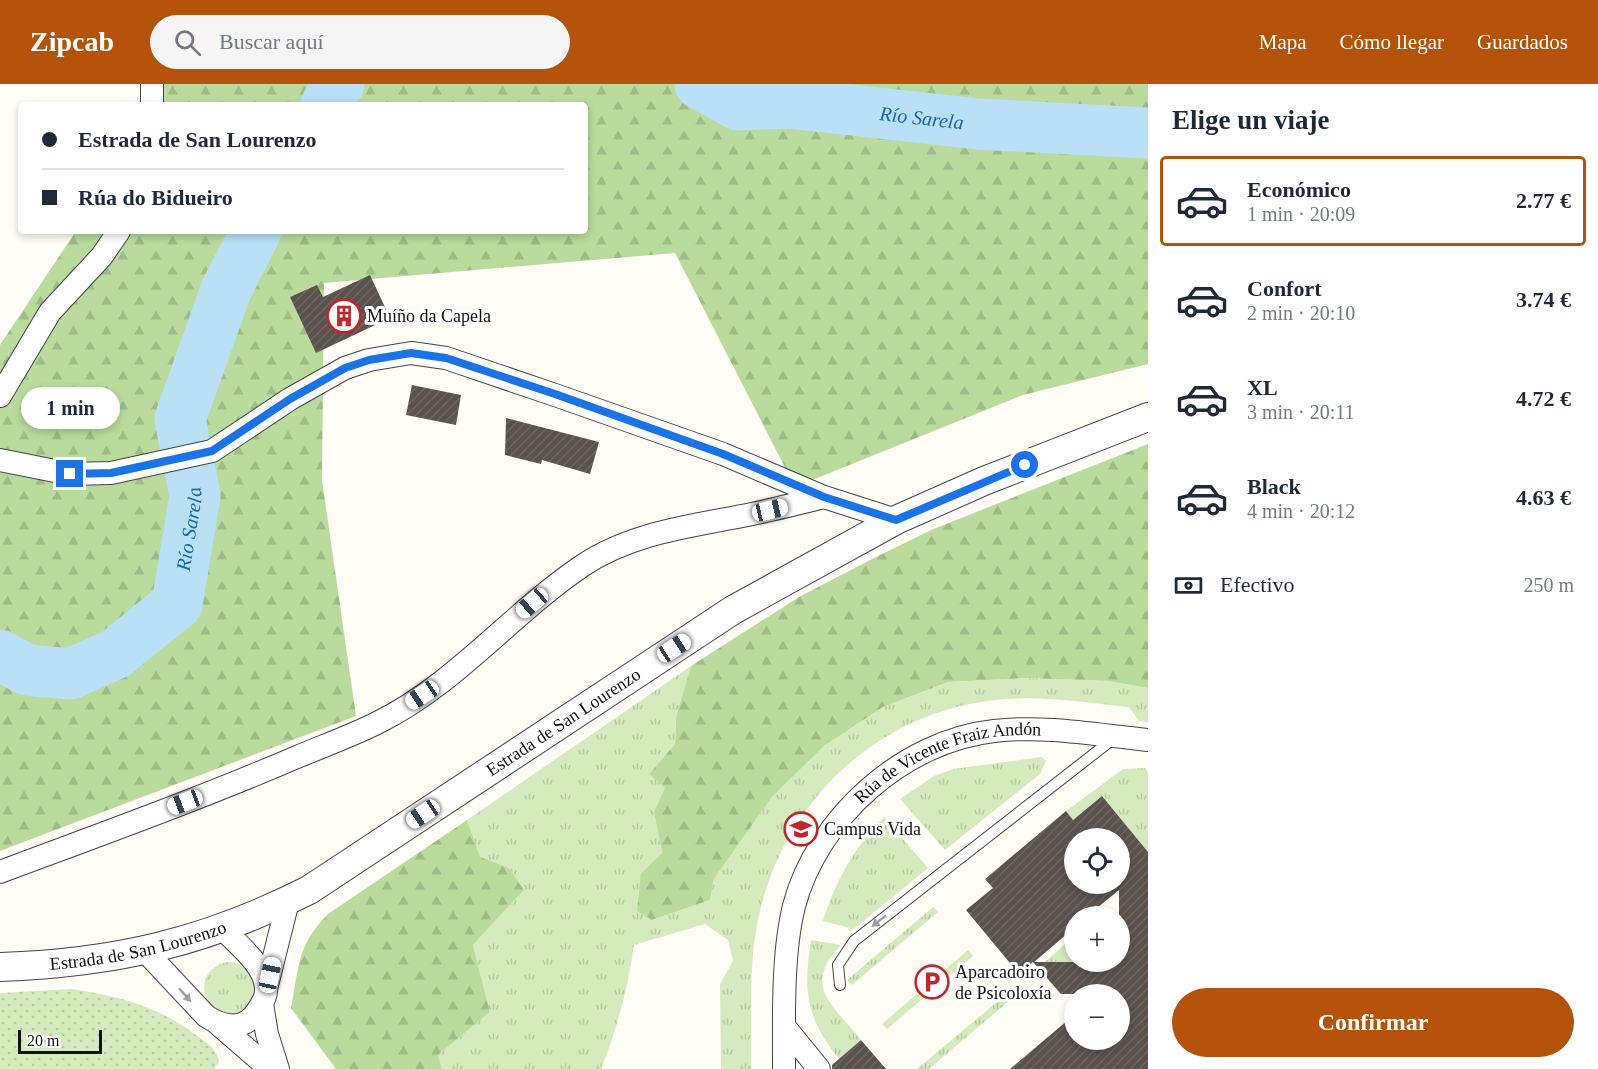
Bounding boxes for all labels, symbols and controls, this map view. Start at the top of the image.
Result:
search box [150,15,570,69]
text: Zipcab [30,26,114,57]
icon: search [171,26,204,59]
text: Buscar aquí [219,29,324,54]
text: Mapa [1259,30,1307,54]
text: Cómo llegar [1340,30,1444,54]
text: Guardados [1477,30,1568,54]
water label: Río Sarela [878,102,965,133]
text: Elige un viaje [1172,105,1330,135]
text: Estrada de San Lourenzo [78,127,317,152]
icon: car [1175,174,1229,228]
text: Económico [1247,177,1351,202]
text: Rúa do Bidueiro [78,185,233,210]
text: 2.77 € [1516,188,1571,213]
text: 1 min · 20:09 [1247,203,1355,225]
icon: car [1175,273,1229,327]
text: Confort [1247,276,1322,301]
text: 3.74 € [1516,287,1571,312]
building icon: Muíño da Capela [326,298,362,334]
text: 2 min · 20:10 [1247,302,1355,324]
place label: Muíño da Capela [367,306,491,326]
icon: car [1175,372,1229,426]
text: XL [1247,375,1278,400]
text: 4.72 € [1516,386,1571,411]
callout: 1 min [20,387,119,429]
text: 1 min [46,397,95,419]
text: 3 min · 20:11 [1247,401,1355,423]
route start [1011,451,1038,478]
route end [56,460,83,487]
icon: car [1175,471,1229,525]
text: Black [1247,474,1301,499]
water label: Río Sarela [172,485,206,573]
text: 4.63 € [1516,485,1571,510]
car [750,497,790,523]
text: 4 min · 20:12 [1247,500,1355,522]
icon: cash [1172,569,1205,602]
text: Efectivo [1220,572,1295,597]
text: 250 m [1523,574,1574,596]
car [513,584,551,622]
car [654,631,694,665]
street label: Estrada de San Lourenzo [482,664,644,780]
car [402,677,442,713]
street label: Rúa de Vicente Fraiz Andón [850,719,1041,807]
car [165,787,205,817]
car [403,796,443,832]
school or university icon: Campus Vida [783,811,819,847]
place label: Campus Vida [824,819,921,839]
map controls [1064,828,1130,1050]
button: locate [1064,828,1130,894]
button: + [1064,906,1130,972]
one-way arrow [871,915,887,928]
street label: Estrada de San Lourenzo [49,917,229,974]
car [257,956,283,994]
place label: Aparcadoiro de Psicoloxía [955,962,1052,1003]
parking icon: Aparcadoiro de Psicoloxía [914,964,950,1000]
button: − [1064,984,1130,1050]
one-way arrow [178,987,191,1002]
button: Confirmar [1172,988,1574,1057]
scale bar [18,1027,102,1054]
text: 20 m [27,1032,59,1049]

